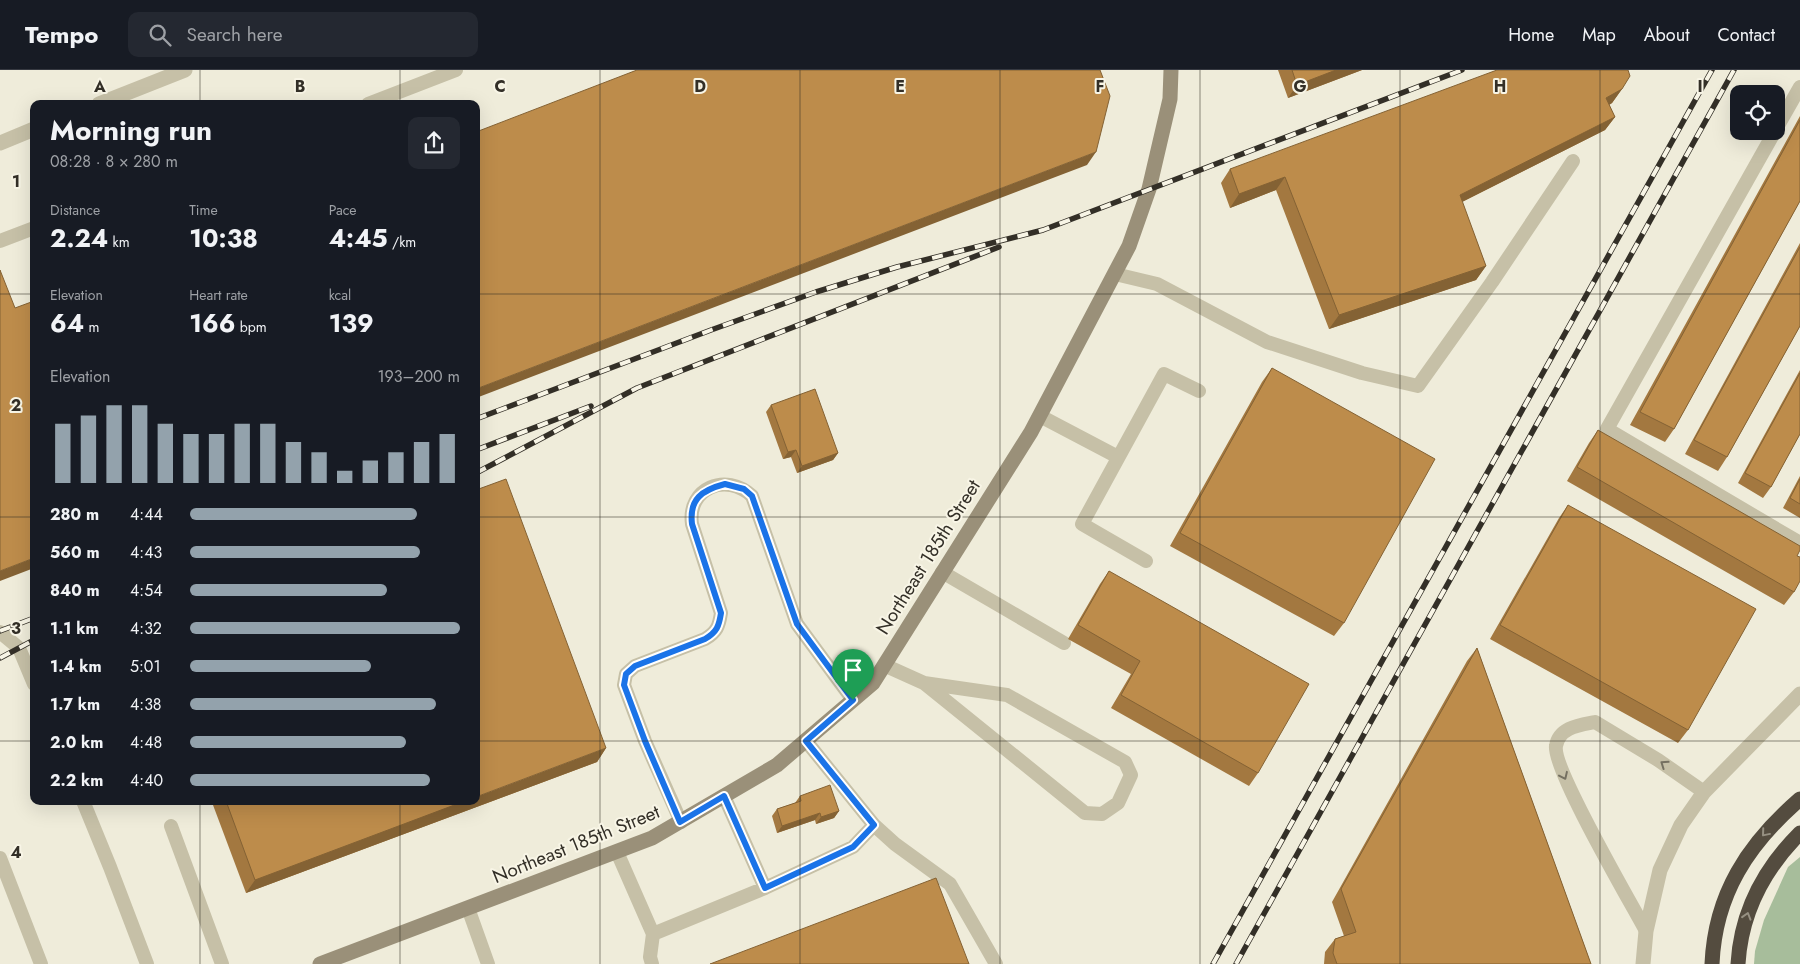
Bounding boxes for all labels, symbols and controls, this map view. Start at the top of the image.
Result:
search box [128,12,478,57]
text: Tempo [25,17,98,52]
icon: search [146,21,174,49]
text: Search here [186,21,283,48]
text: Home [1508,22,1554,48]
text: Map [1582,22,1616,48]
text: About [1644,22,1689,48]
text: Contact [1717,22,1775,48]
text: A [93,75,106,98]
text: B [295,75,305,98]
text: C [494,75,506,98]
text: D [694,75,706,98]
text: E [895,75,905,98]
text: F [1096,75,1104,98]
text: G [1293,75,1307,98]
text: H [1494,75,1506,98]
text: I [1697,75,1703,98]
map controls [1730,85,1785,140]
button: locate [1730,85,1785,140]
text: Morning run [50,110,212,151]
button: share [408,117,460,169]
text: 08:28 · 8 × 280 m [50,150,178,173]
text: 1 [12,170,20,193]
text: Distance [50,200,100,220]
text: Time [189,200,218,220]
text: Pace [329,200,357,220]
text: 2.24 [50,220,108,256]
text: 10:38 [189,220,258,256]
text: 4:45 [329,220,388,256]
text: km [108,232,130,252]
text: /km [388,232,416,252]
text: Elevation [50,285,103,305]
text: Heart rate [189,285,248,305]
text: kcal [329,285,351,305]
text: 64 [50,305,84,341]
text: 166 [189,305,236,341]
text: 139 [329,305,374,341]
text: m [84,317,99,337]
text: bpm [236,317,267,337]
text: Elevation [50,365,110,388]
text: 193–200 m [377,365,460,388]
text: 2 [11,394,21,417]
street label: Northeast 185th Street [869,474,987,640]
text: 280 m [50,503,99,526]
text: 4:44 [130,503,163,526]
text: 560 m [50,541,100,564]
text: 4:43 [130,541,162,564]
text: 840 m [50,579,100,602]
text: 4:54 [130,579,162,602]
text: 3 [11,617,21,640]
text: 1.1 km [50,617,99,640]
text: 4:32 [130,617,162,640]
pin [832,649,874,700]
text: 1.4 km [50,655,102,678]
text: 5:01 [130,655,161,678]
icon: arrive [839,656,867,684]
text: 1.7 km [50,693,100,716]
text: 4:38 [130,693,162,716]
text: 2.0 km [50,731,103,754]
text: 4:48 [130,731,162,754]
one-way arrow [1660,761,1670,770]
text: 2.2 km [50,769,103,792]
text: 4:40 [130,769,163,792]
one-way arrow [1558,771,1568,780]
street label: Northeast 185th Street [488,798,664,890]
one-way arrow [1762,827,1771,836]
text: 4 [10,841,22,864]
one-way arrow [1741,913,1751,921]

